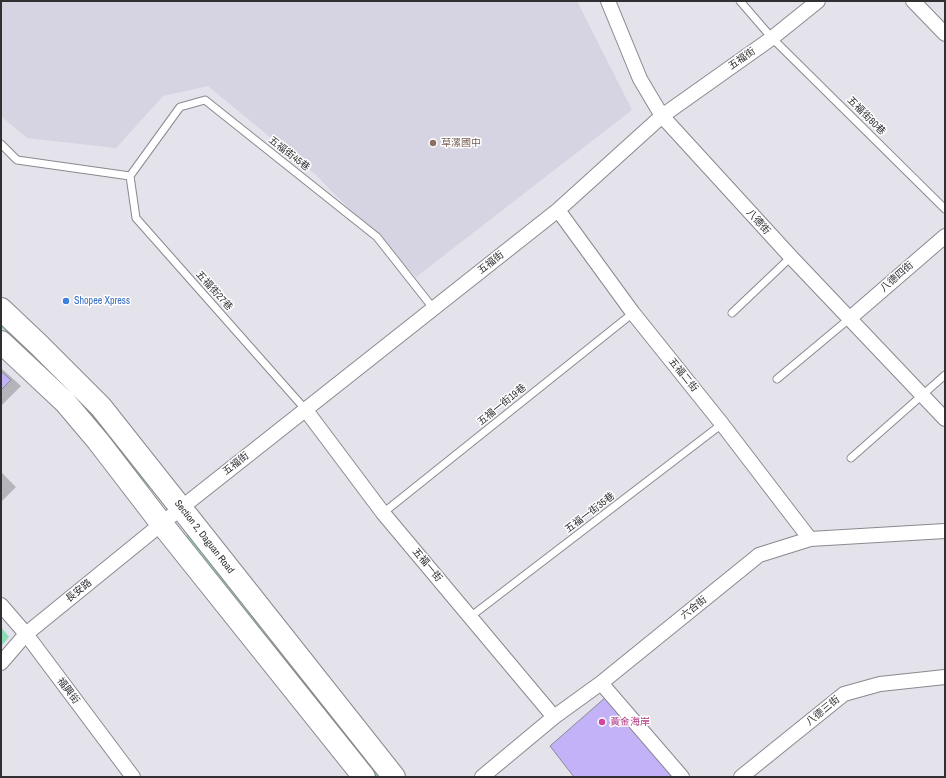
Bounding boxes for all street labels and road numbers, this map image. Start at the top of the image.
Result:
street label: 五福街 [726,45,758,73]
street label: 五福街80巷 [844,94,888,138]
street label: 五福街45巷 [266,134,312,174]
street label: 八德街 [744,207,772,237]
street label: 五福街 [475,249,507,277]
street label: 八德四街 [878,259,916,295]
street label: 五福街27巷 [193,269,235,313]
street label: 五福二街 [666,356,700,394]
street label: 五福一街19巷 [475,382,529,428]
street label: 五福街 [220,450,252,478]
street label: 五福一街35巷 [563,490,617,536]
street label: Section 2, Daguan Road [172,498,236,576]
street label: 五福一街 [410,546,444,584]
street label: 長安路 [64,577,94,605]
street label: 六合街 [679,594,709,622]
street label: 福興街 [54,675,82,707]
street label: 八德三街 [804,694,842,728]

